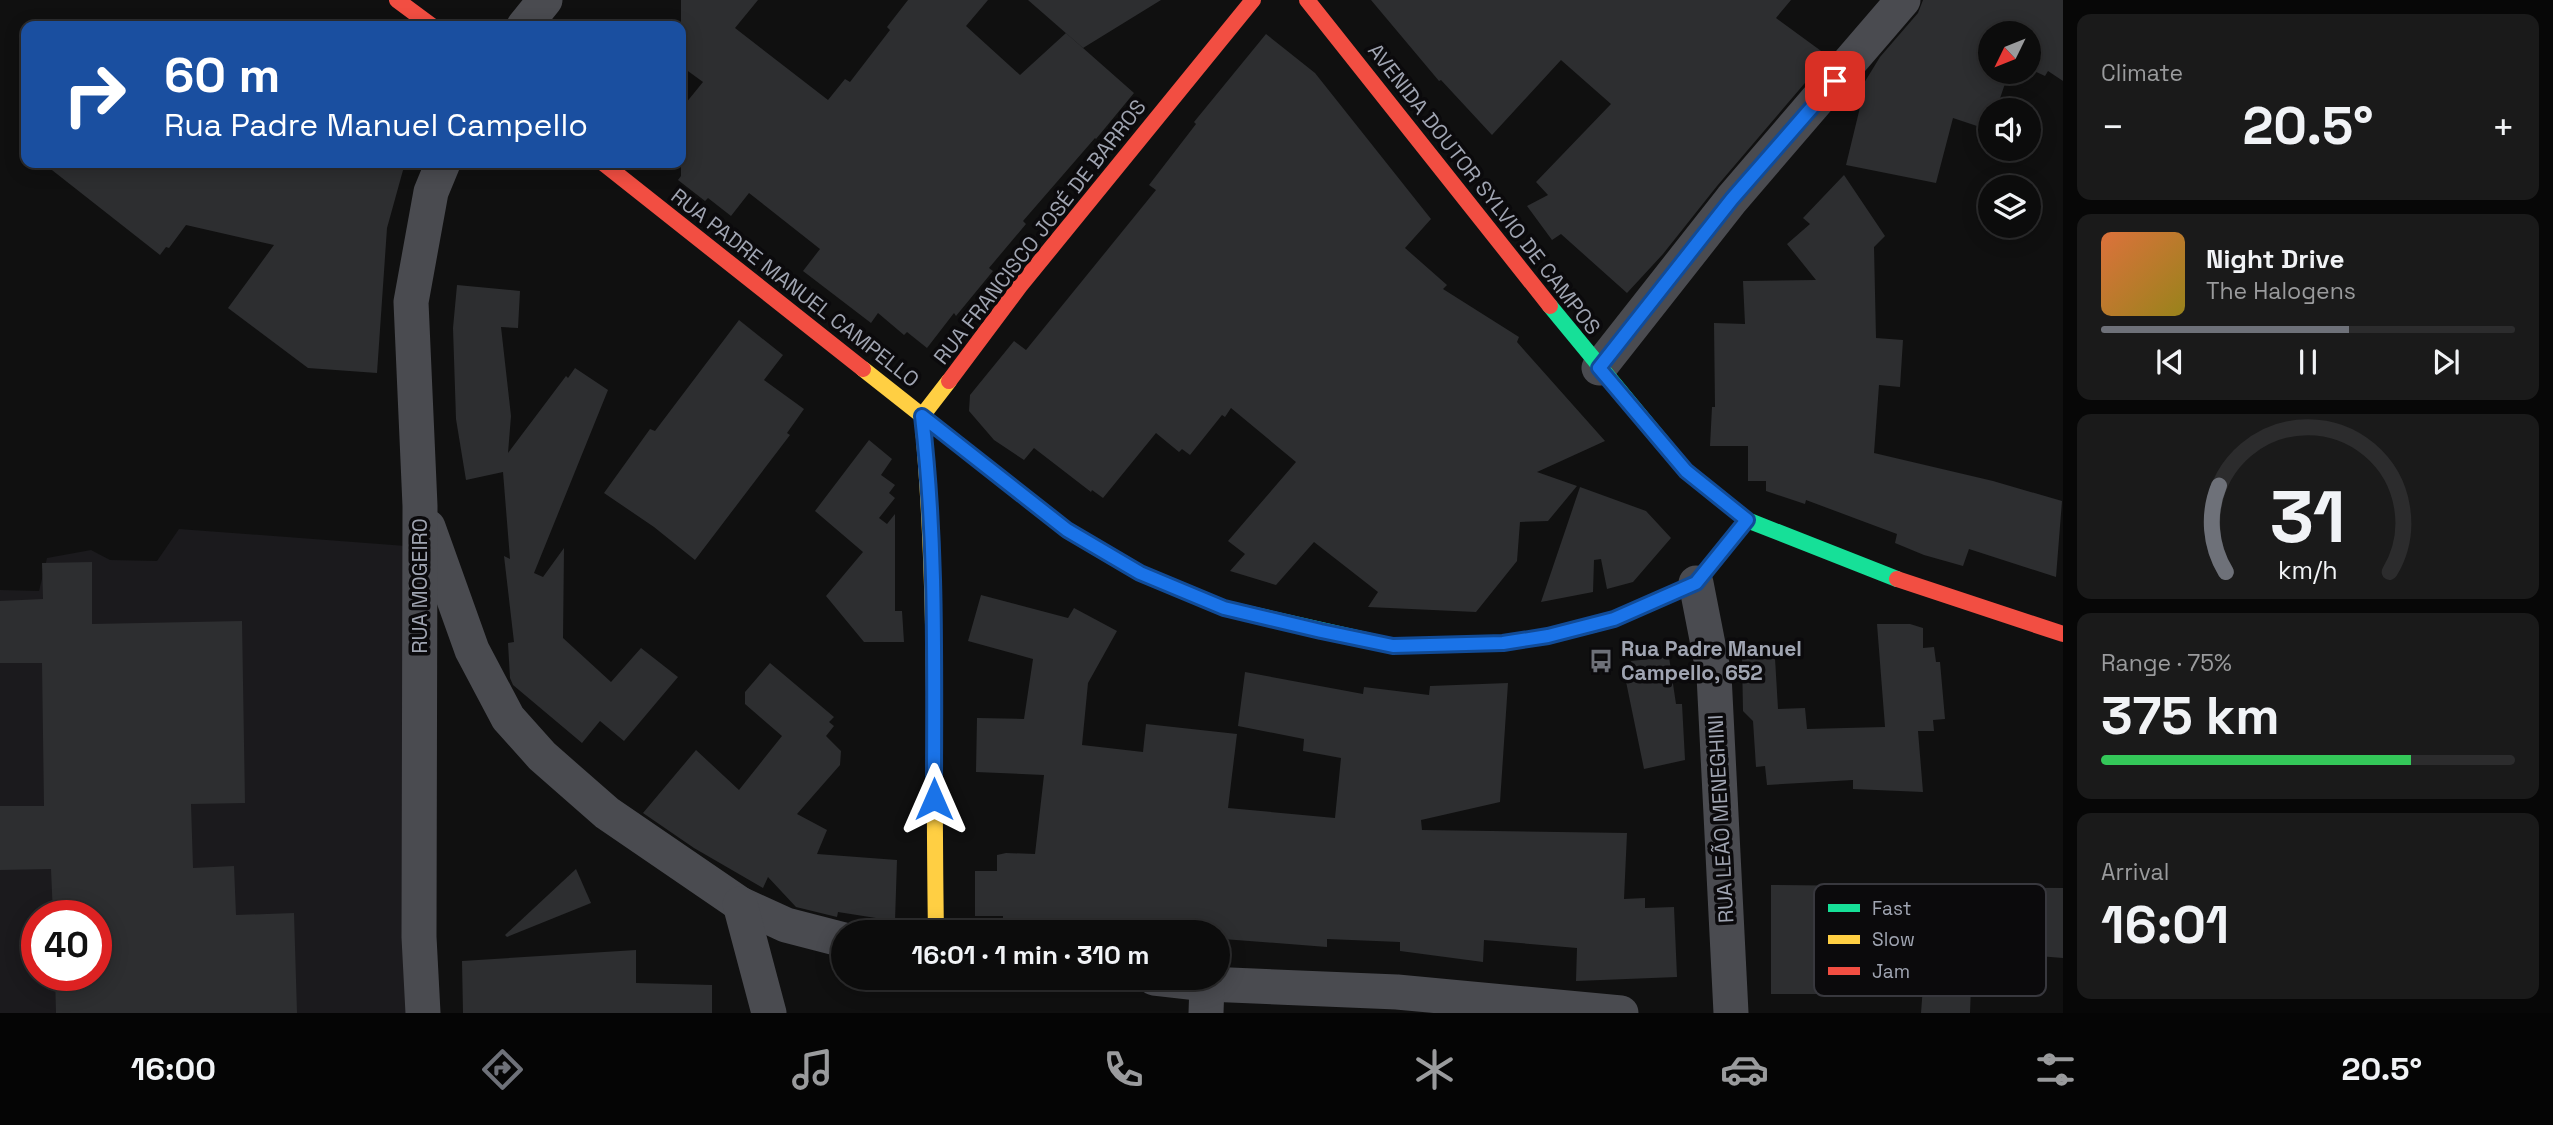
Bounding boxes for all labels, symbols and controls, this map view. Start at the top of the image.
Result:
north arrow [1978,21,2040,84]
map controls [1978,21,2041,238]
street label: AVENIDA DOUTOR SYLVIO DE CAMPOS [1362,38,1607,340]
text: 60 m [164,44,280,106]
icon: right [49,49,140,140]
pin [1805,51,1865,111]
text: Climate [2101,58,2183,88]
icon: arrive [1816,62,1854,100]
text: 20.5° [2242,93,2374,159]
street label: RUA FRANCISCO JOSÉ DE BARROS [928,94,1152,370]
button: sound [1978,98,2041,161]
text: − [2101,103,2125,151]
text: + [2491,103,2515,151]
text: Rua Padre Manuel Campello [164,105,588,145]
button: layers [1978,175,2041,238]
street label: RUA PADRE MANUEL CAMPELLO [666,182,925,393]
text: Night Drive [2206,242,2344,276]
text: The Halogens [2206,276,2356,306]
icon: previous [2151,343,2189,381]
icon: pause [2289,343,2327,381]
icon: next [2427,343,2465,381]
text: 31 [2270,471,2346,564]
street label: RUA MOGEIRO [406,518,433,654]
text: km/h [2278,554,2338,586]
place label: Rua Padre Manuel Campello, 652 [1621,635,1802,686]
bus stop icon: Rua Padre Manuel Campello, 652 [1587,647,1615,675]
text: Range · 75% [2101,648,2232,678]
text: 375 km [2101,683,2280,749]
street label: RUA LEÃO MENEGHINI [1702,714,1739,924]
position arrow [897,762,971,836]
text: Arrival [2101,857,2169,887]
legend [1814,884,2046,996]
text: 16:01 [2101,892,2229,958]
text: Fast [1872,896,1912,921]
speed limit sign: 40 [21,900,112,991]
text: Slow [1872,927,1915,952]
text: 16:01 · 1 min · 310 m [911,938,1150,972]
text: Jam [1872,959,1910,984]
icon: directions [478,1045,527,1094]
icon: music [788,1045,837,1094]
icon: phone [1099,1045,1148,1094]
icon: climate [1410,1045,1459,1094]
icon: car [1720,1045,1769,1094]
icon: filters [2031,1045,2080,1094]
text: 16:00 [131,1049,216,1089]
text: 20.5° [2341,1049,2422,1089]

